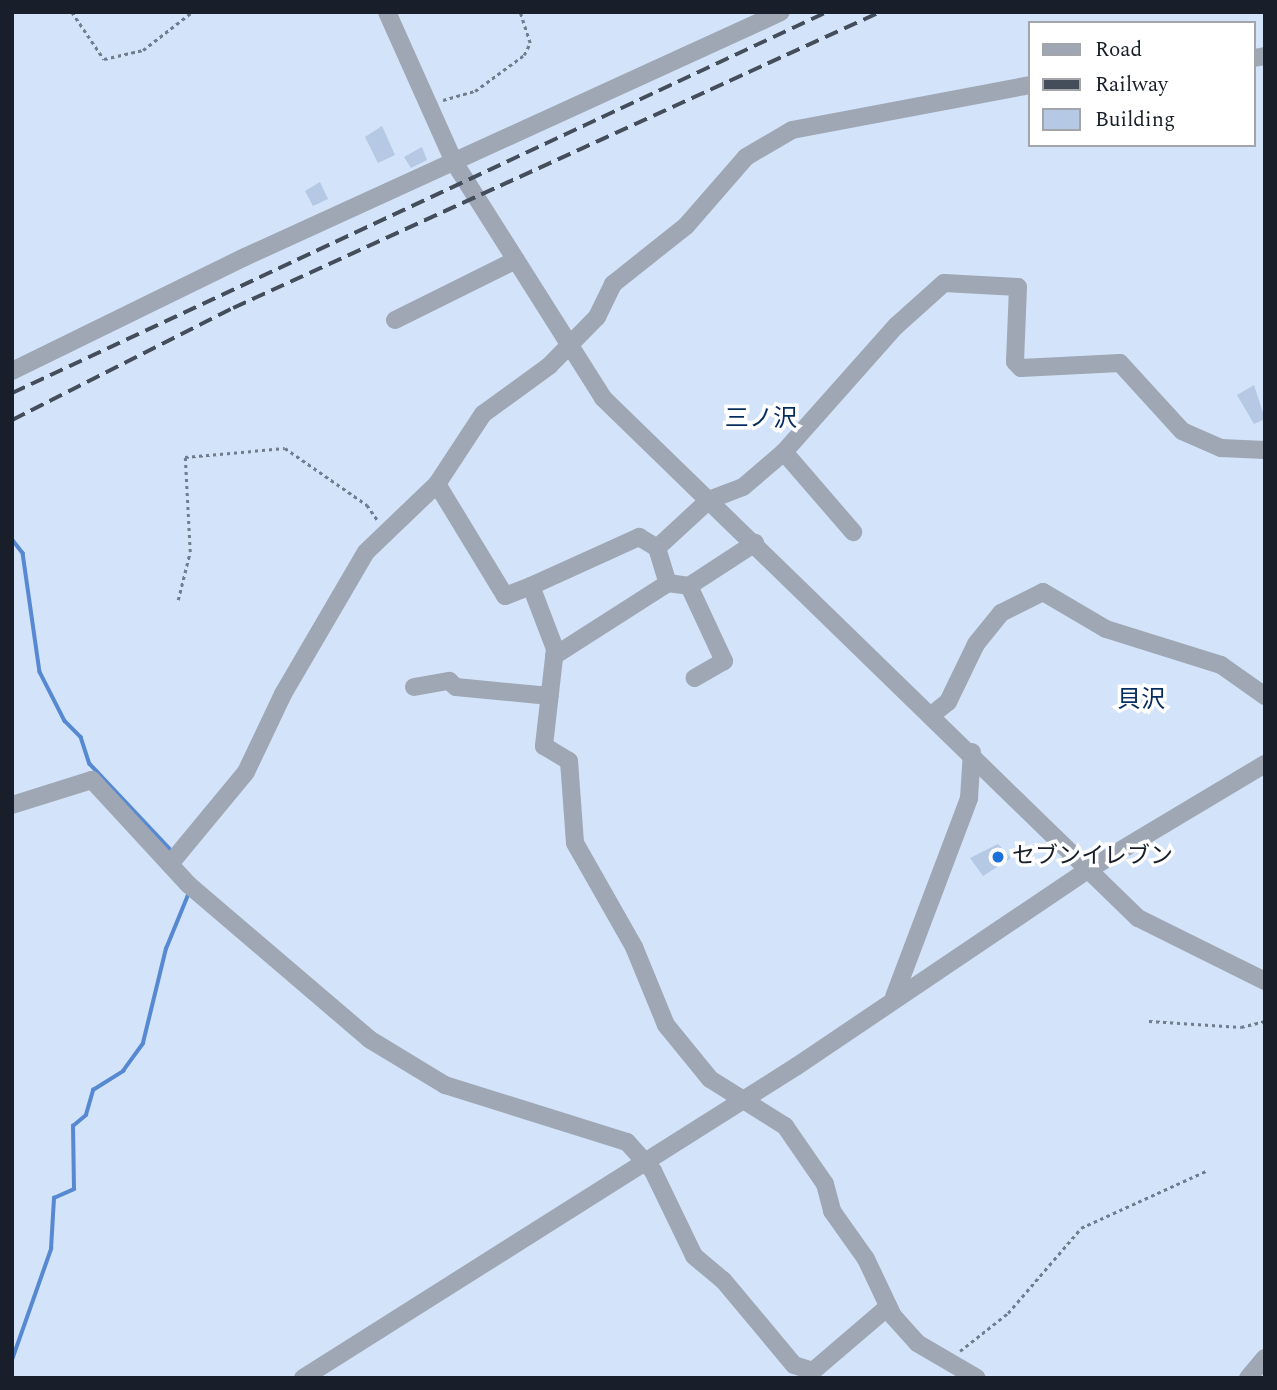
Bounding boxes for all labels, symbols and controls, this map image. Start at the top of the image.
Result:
legend [1028,21,1256,147]
text: Road [1095,34,1142,66]
text: Railway [1095,69,1168,101]
text: Building [1095,104,1175,136]
district label: 三ノ沢 [725,406,797,434]
district label: 貝沢 [1117,687,1165,715]
place label: セブンイレブン [1012,843,1173,871]
marker: セブンイレブン [990,849,1006,865]

